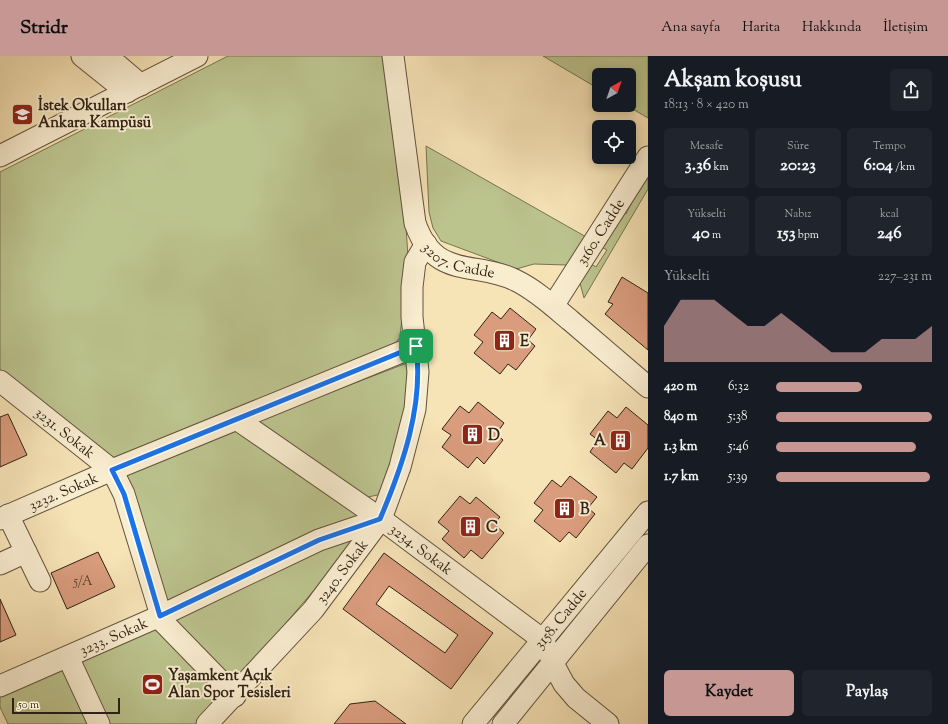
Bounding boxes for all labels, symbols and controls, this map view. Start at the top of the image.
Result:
text: Stridr [20,15,68,42]
text: Ana sayfa [661,18,720,38]
text: Harita [742,18,780,38]
text: Hakkında [802,18,861,38]
text: İletişim [883,18,928,38]
text: Akşam koşusu [664,65,802,97]
north arrow [592,68,636,112]
map controls [592,68,636,164]
button: share [890,69,932,111]
place label: İstek Okulları Ankara Kampüsü [38,94,152,134]
text: 18:13 · 8 × 420 m [664,96,749,114]
school or university icon: İstek Okulları Ankara Kampüsü [9,101,35,127]
button: locate [592,120,636,164]
text: Mesafe [690,138,723,154]
text: Süre [787,138,809,154]
text: Tempo [873,138,906,154]
text: 3.36 [685,154,711,178]
text: 20:23 [780,154,816,178]
text: 6:04 [864,154,893,178]
text: km [711,159,729,175]
text: /km [893,159,915,175]
street label: 3160. Cadde [572,195,631,270]
text: Yükselti [687,206,726,222]
text: Nabız [785,206,811,222]
text: kcal [880,206,899,222]
text: 40 [692,222,710,246]
text: 153 [777,222,796,246]
text: 246 [877,222,902,246]
text: m [710,227,721,243]
text: bpm [796,227,819,243]
street label: 3207. Cadde [416,239,497,285]
text: Yükselti [664,268,710,286]
text: 227–231 m [878,268,932,286]
building icon: E [492,328,518,354]
pin [399,329,433,363]
place label: E [520,332,530,353]
icon: arrive [405,335,427,357]
text: 420 m [664,378,697,396]
text: 6:32 [728,378,749,396]
street label: 3231. Sokak [29,403,99,464]
text: 840 m [664,408,697,426]
text: 5:38 [728,408,748,426]
building icon: D [460,422,486,448]
place label: D [488,426,500,447]
building icon: A [608,427,634,453]
place label: A [594,431,607,452]
text: 1.3 km [664,438,698,456]
text: 5:46 [728,438,749,456]
street label: 3232. Sokak [26,468,102,517]
text: 1.7 km [664,468,699,486]
text: 5:39 [728,468,747,486]
building icon: B [552,496,578,522]
place label: B [580,500,590,521]
building icon: C [458,514,484,540]
place label: C [486,518,498,539]
street label: 3234. Sokak [384,520,456,581]
street label: 3240. Sokak [312,536,374,609]
house number: 5/A [73,573,93,591]
street label: 3158. Cadde [530,584,593,654]
street label: 3233. Sokak [77,614,152,662]
place label: Yaşamkent Açık Alan Spor Tesisleri [168,666,292,704]
button: Kaydet [664,670,794,716]
button: Paylaş [802,670,932,716]
sports icon: Yaşamkent Açık Alan Spor Tesisleri [140,671,166,697]
scale bar [12,696,120,715]
text: 50 m [18,697,39,713]

